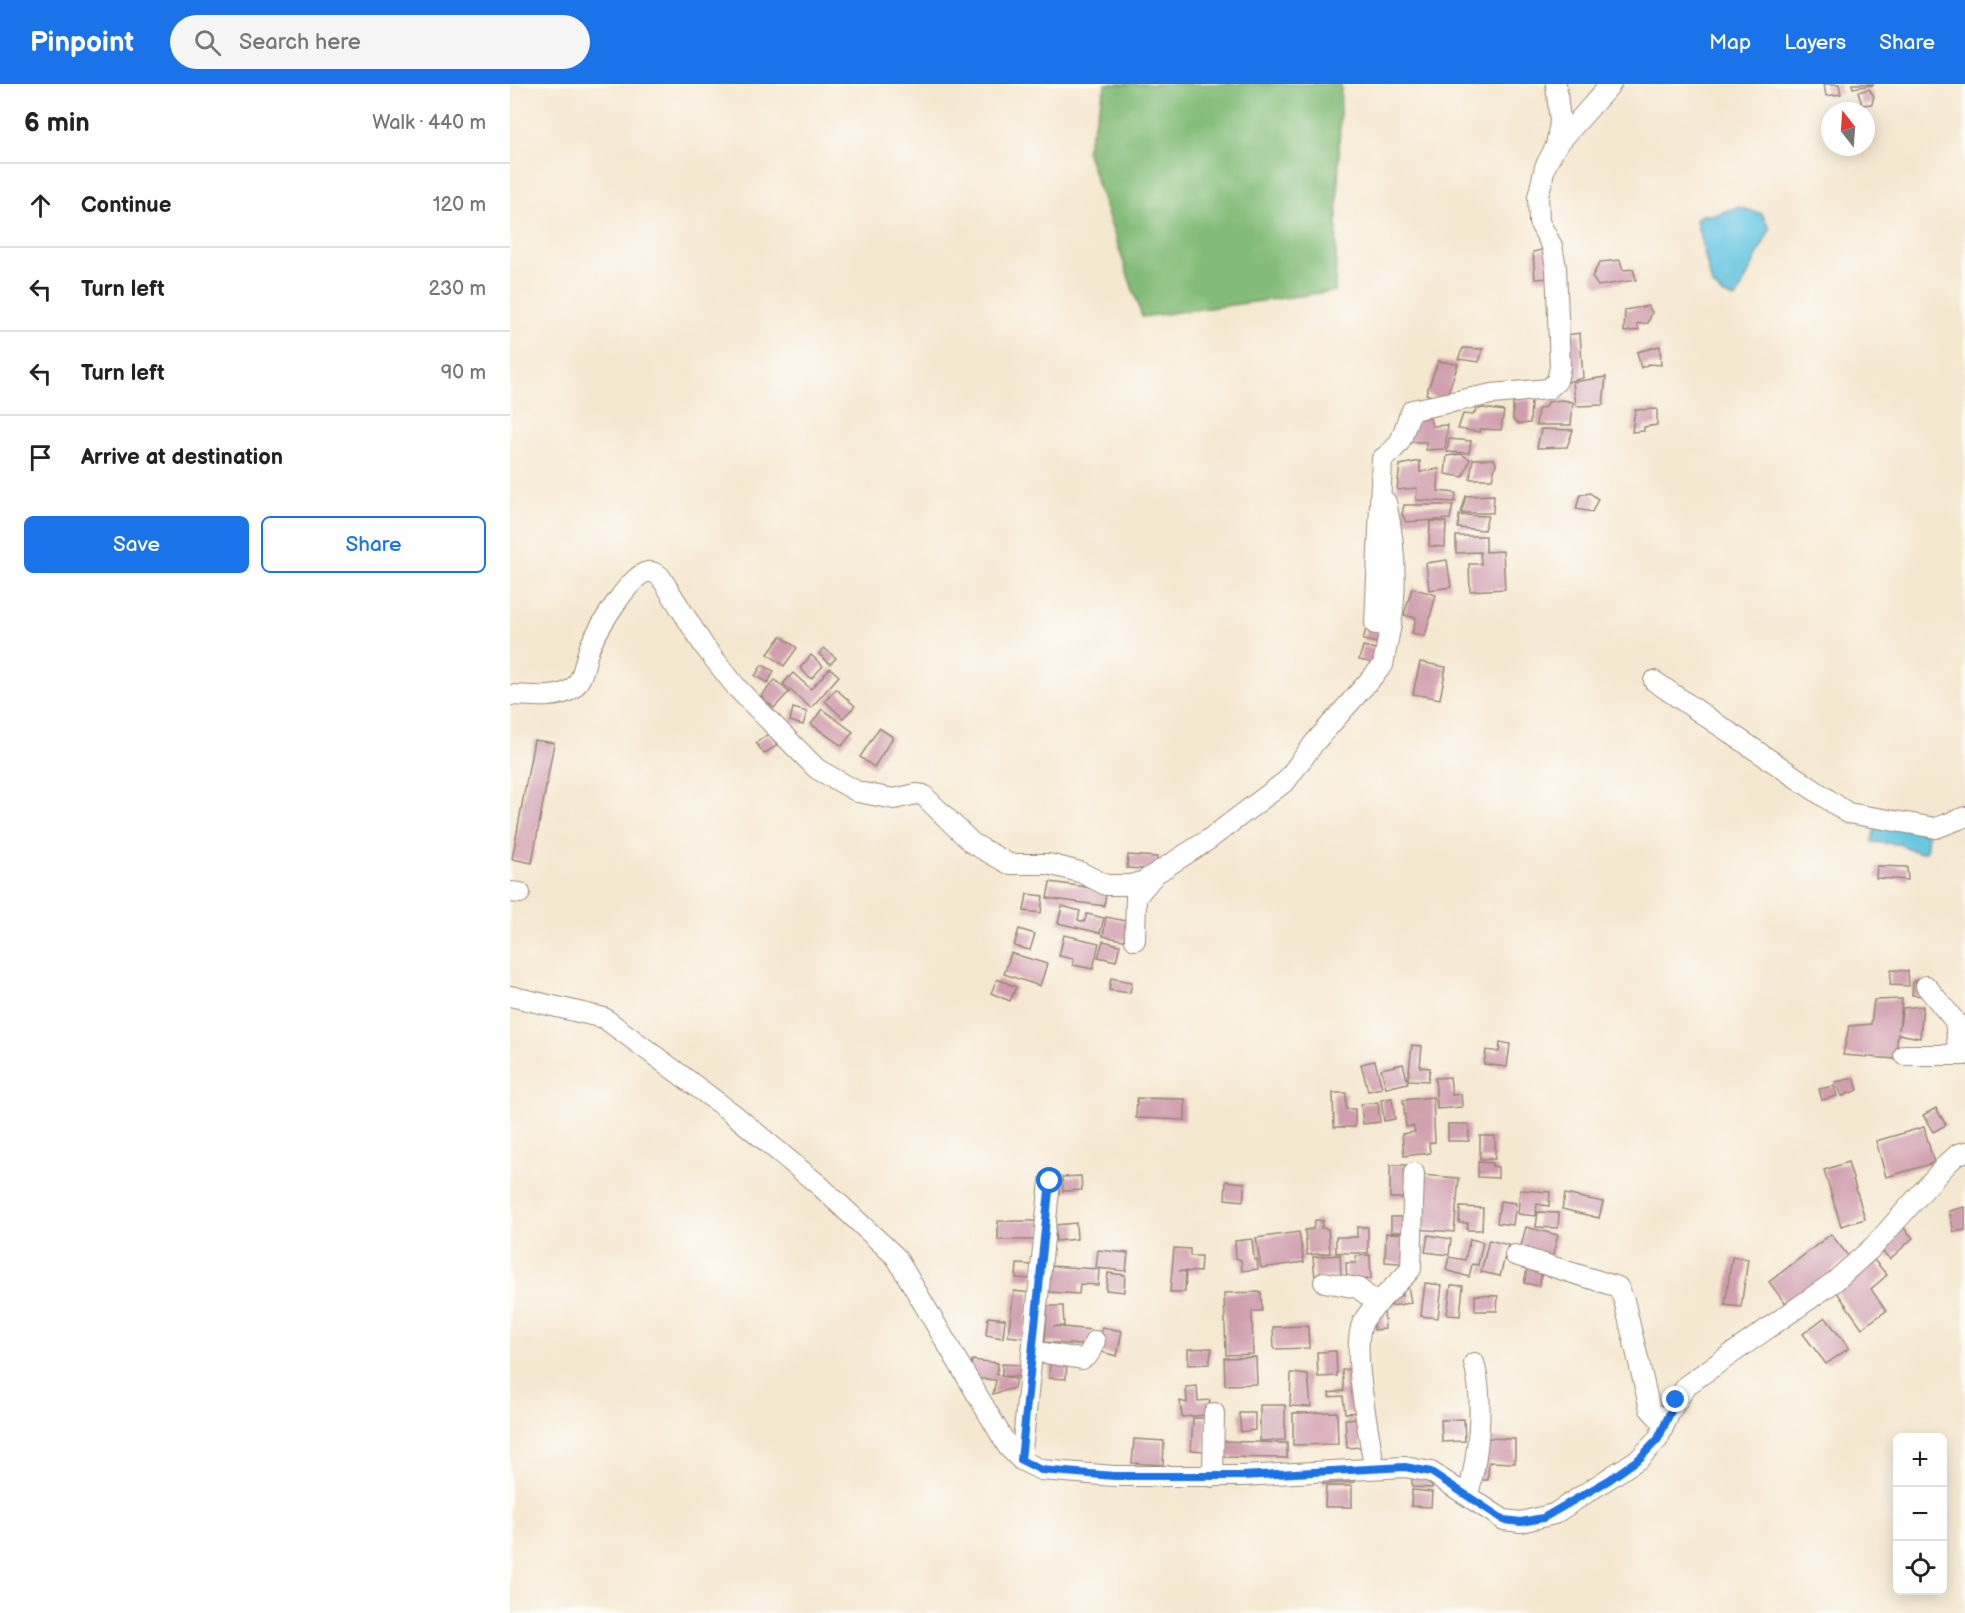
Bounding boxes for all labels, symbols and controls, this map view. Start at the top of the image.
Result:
search box [170,15,590,69]
text: Pinpoint [30,26,134,59]
icon: search [191,26,224,59]
text: Search here [239,29,361,56]
text: Map [1709,30,1751,55]
text: Layers [1784,30,1846,55]
text: Share [1879,30,1935,55]
north arrow [1821,102,1875,156]
text: 6 min [24,108,90,139]
text: Walk · 440 m [372,111,486,135]
icon: ahead [24,189,57,222]
text: Continue [81,192,171,219]
text: 120 m [433,193,486,217]
icon: left [24,273,57,306]
text: Turn left [81,276,165,303]
text: 230 m [429,277,486,301]
icon: left [24,357,57,390]
text: Turn left [81,360,165,387]
text: 90 m [441,361,486,385]
icon: arrive [24,441,57,474]
text: Arrive at destination [81,444,283,471]
button: Save [24,516,249,573]
button: Share [261,516,486,573]
route start [1036,1167,1062,1193]
route end [1662,1386,1688,1412]
map controls [1893,1433,1947,1595]
button: + [1893,1433,1947,1487]
button: − [1893,1487,1947,1541]
button: locate [1893,1541,1947,1595]

